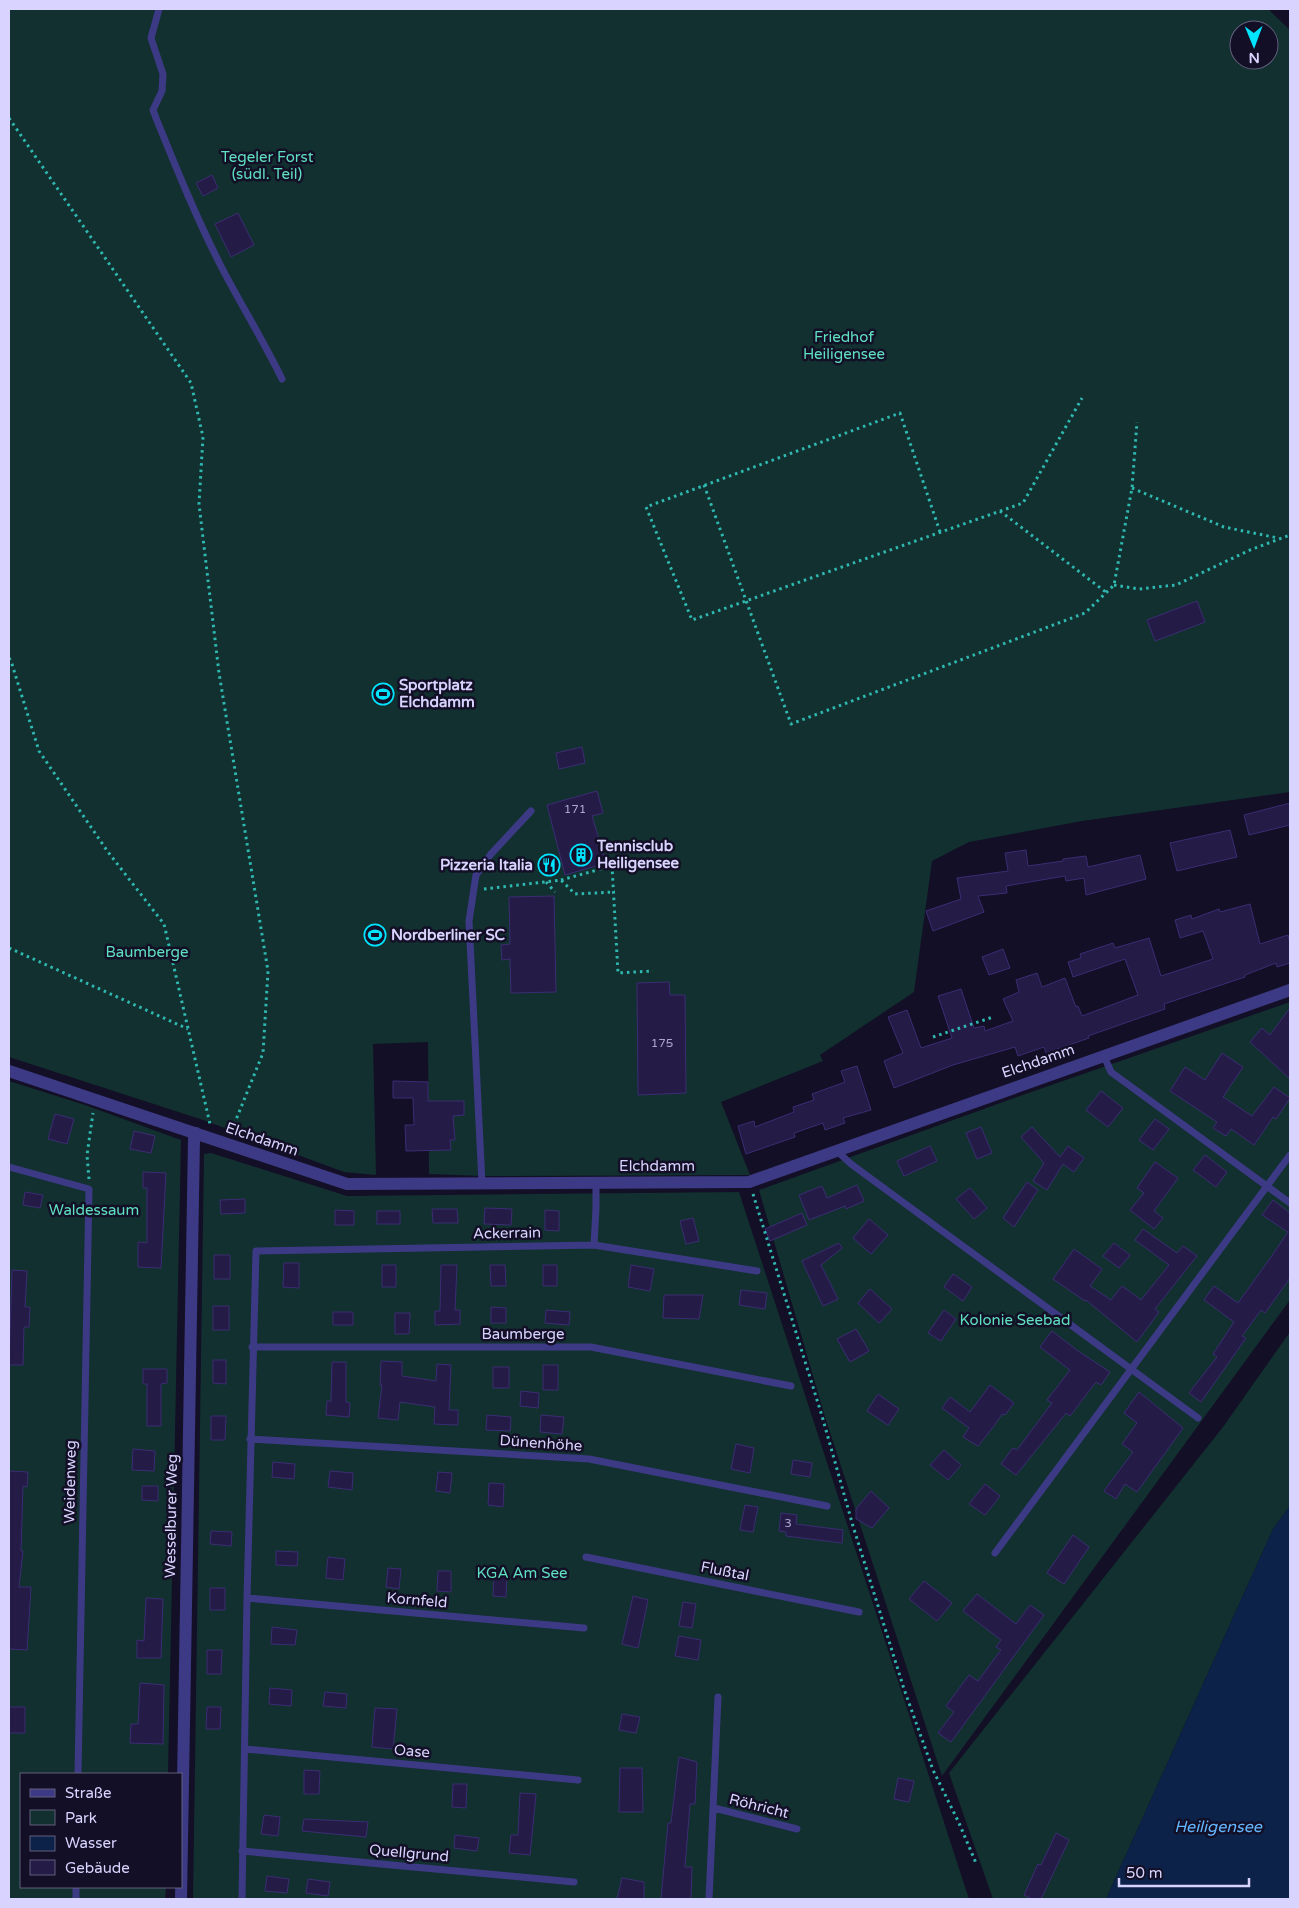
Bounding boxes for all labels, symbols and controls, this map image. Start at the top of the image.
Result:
north arrow [1229,20,1279,70]
text: N [1248,49,1260,66]
park label: Tegeler Forst (südl. Teil) [221,148,314,183]
park label: Friedhof Heiligensee [803,328,885,363]
place label: Sportplatz Elchdamm [399,676,475,711]
sports icon: Sportplatz Elchdamm [371,682,395,706]
house number: 171 [564,802,586,816]
place label: Tennisclub Heiligensee [596,837,680,873]
building icon: Tennisclub Heiligensee [569,843,593,867]
restaurant icon: Pizzeria Italia [537,853,561,877]
place label: Pizzeria Italia [440,856,533,874]
sports icon: Nordberliner SC [363,923,387,947]
place label: Nordberliner SC [391,926,506,944]
park label: Baumberge [105,943,189,961]
house number: 175 [651,1036,673,1050]
street label: Elchdamm [999,1040,1077,1082]
street label: Elchdamm [223,1118,301,1160]
street label: Elchdamm [619,1157,695,1175]
park label: Waldessaum [49,1201,139,1219]
street label: Ackerrain [473,1223,541,1243]
park label: Kolonie Seebad [960,1311,1070,1329]
street label: Baumberge [481,1325,565,1343]
street label: Dünenhöhe [499,1431,583,1455]
street label: Weidenweg [60,1440,80,1524]
street label: Wesselburer Weg [161,1454,181,1578]
house number: 3 [784,1516,792,1530]
street label: Flußtal [699,1558,751,1584]
park label: KGA Am See [476,1564,568,1582]
street label: Kornfeld [386,1588,448,1612]
street label: Oase [393,1740,431,1762]
legend [20,1773,182,1888]
text: Straße [65,1784,111,1802]
street label: Röhricht [727,1790,791,1822]
text: Park [65,1809,97,1827]
water label: Heiligensee [1174,1817,1263,1837]
text: Wasser [65,1834,117,1852]
street label: Quellgrund [368,1841,450,1865]
scale bar [1119,1856,1249,1888]
text: Gebäude [65,1859,130,1877]
text: 50 m [1126,1864,1163,1882]

